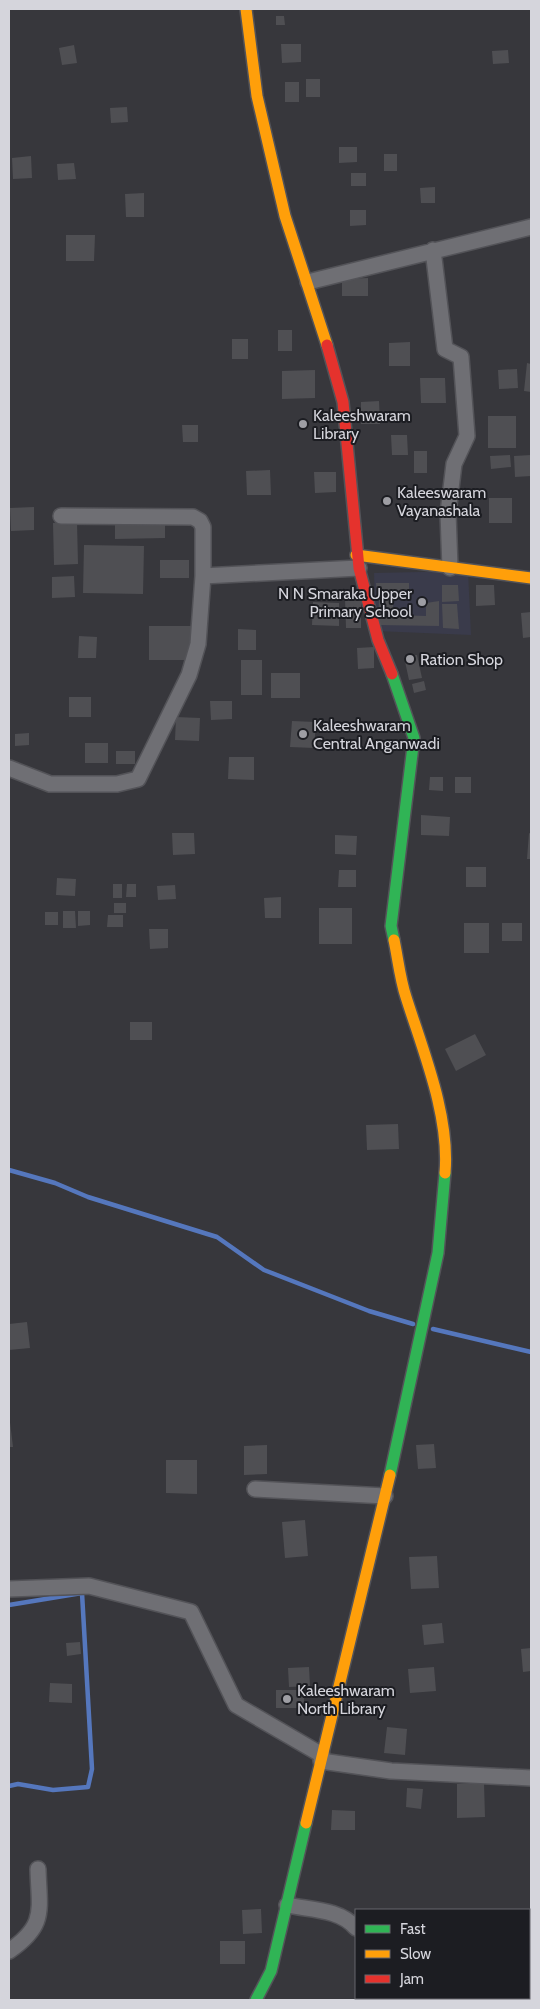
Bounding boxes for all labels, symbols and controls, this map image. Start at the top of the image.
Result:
place label: Kaleeshwaram Library [313,406,411,443]
marker: Kaleeshwaram Library [297,418,309,430]
place label: Kaleeswaram Vayanashala [397,483,486,520]
marker: Kaleeswaram Vayanashala [381,495,393,507]
place label: N N Smaraka Upper Primary School [278,584,413,621]
marker: N N Smaraka Upper Primary School [416,596,428,608]
place label: Ration Shop [420,650,503,669]
marker: Ration Shop [404,653,416,665]
place label: Kaleeshwaram Central Anganwadi [313,716,440,753]
marker: Kaleeshwaram Central Anganwadi [297,728,309,740]
place label: Kaleeshwaram North Library [297,1681,395,1718]
marker: Kaleeshwaram North Library [281,1693,293,1705]
legend [355,1909,530,1999]
text: Fast [400,1920,425,1938]
text: Slow [400,1945,431,1963]
text: Jam [399,1970,424,1988]

